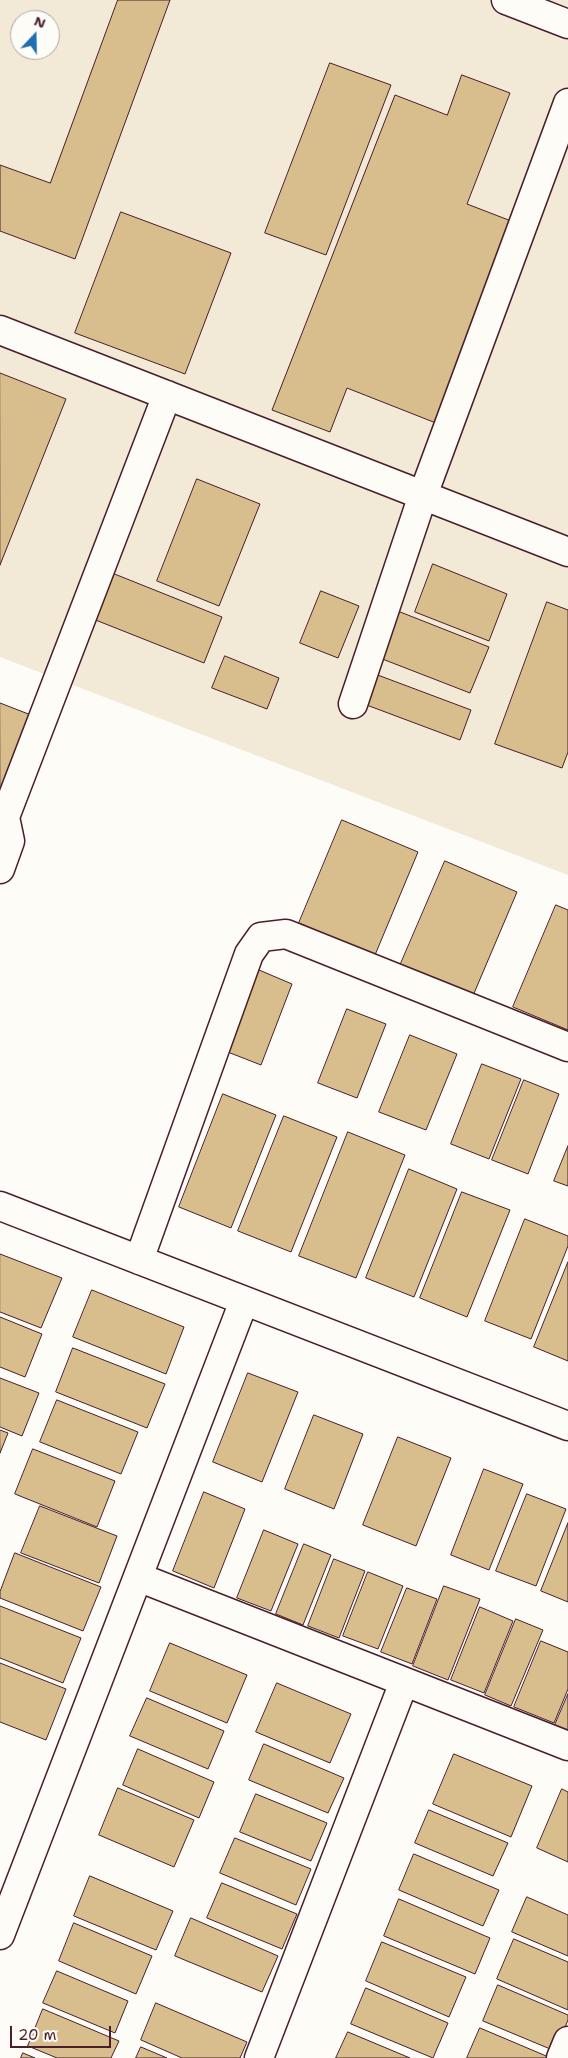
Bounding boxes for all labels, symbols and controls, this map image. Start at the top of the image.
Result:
north arrow [10,10,60,60]
text: N [32,12,48,32]
scale bar [12,2016,114,2048]
text: 20 m [18,2025,57,2045]

